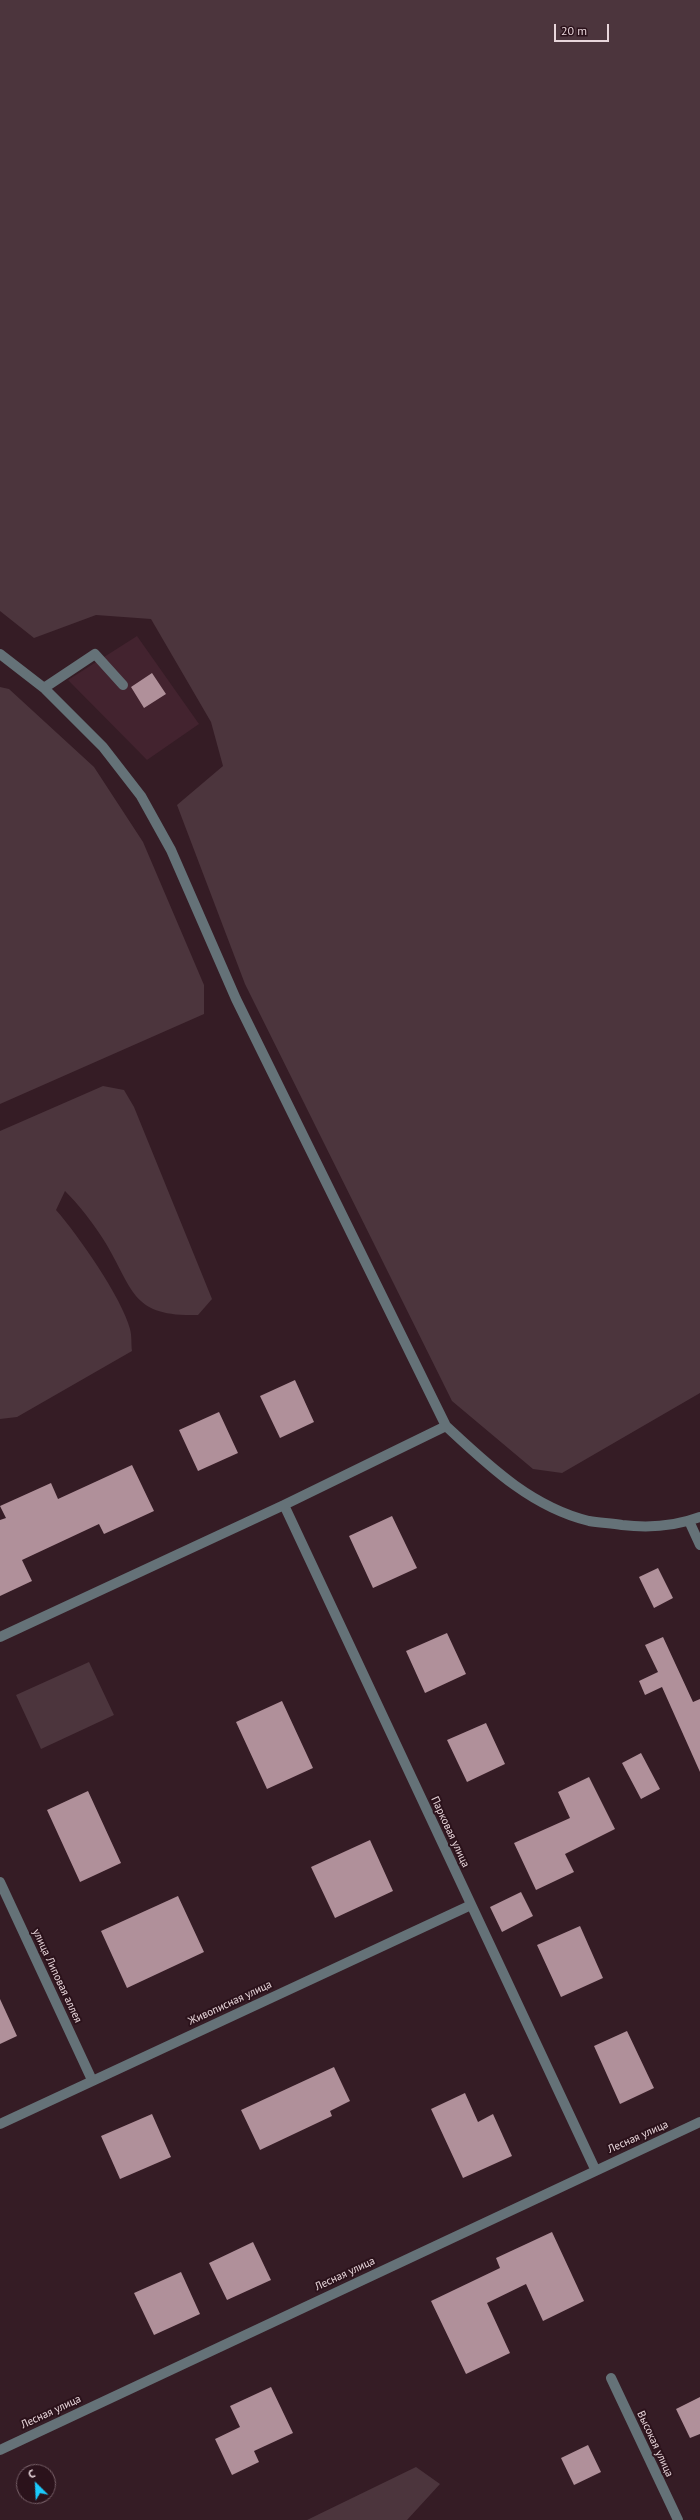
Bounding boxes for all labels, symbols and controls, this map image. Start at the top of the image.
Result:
scale bar [556,16,611,42]
text: 20 m [561,23,587,38]
street label: Парковая улица [428,1794,472,1870]
street label: улица Липовая аллея [29,1927,85,2025]
street label: Живописная улица [186,1978,274,2028]
street label: Лесная улица [606,2118,670,2156]
street label: Лесная улица [313,2254,377,2294]
street label: Лесная улица [19,2392,83,2432]
street label: Высокая улица [634,2409,676,2479]
north arrow [16,2464,56,2504]
text: С [26,2466,37,2482]

